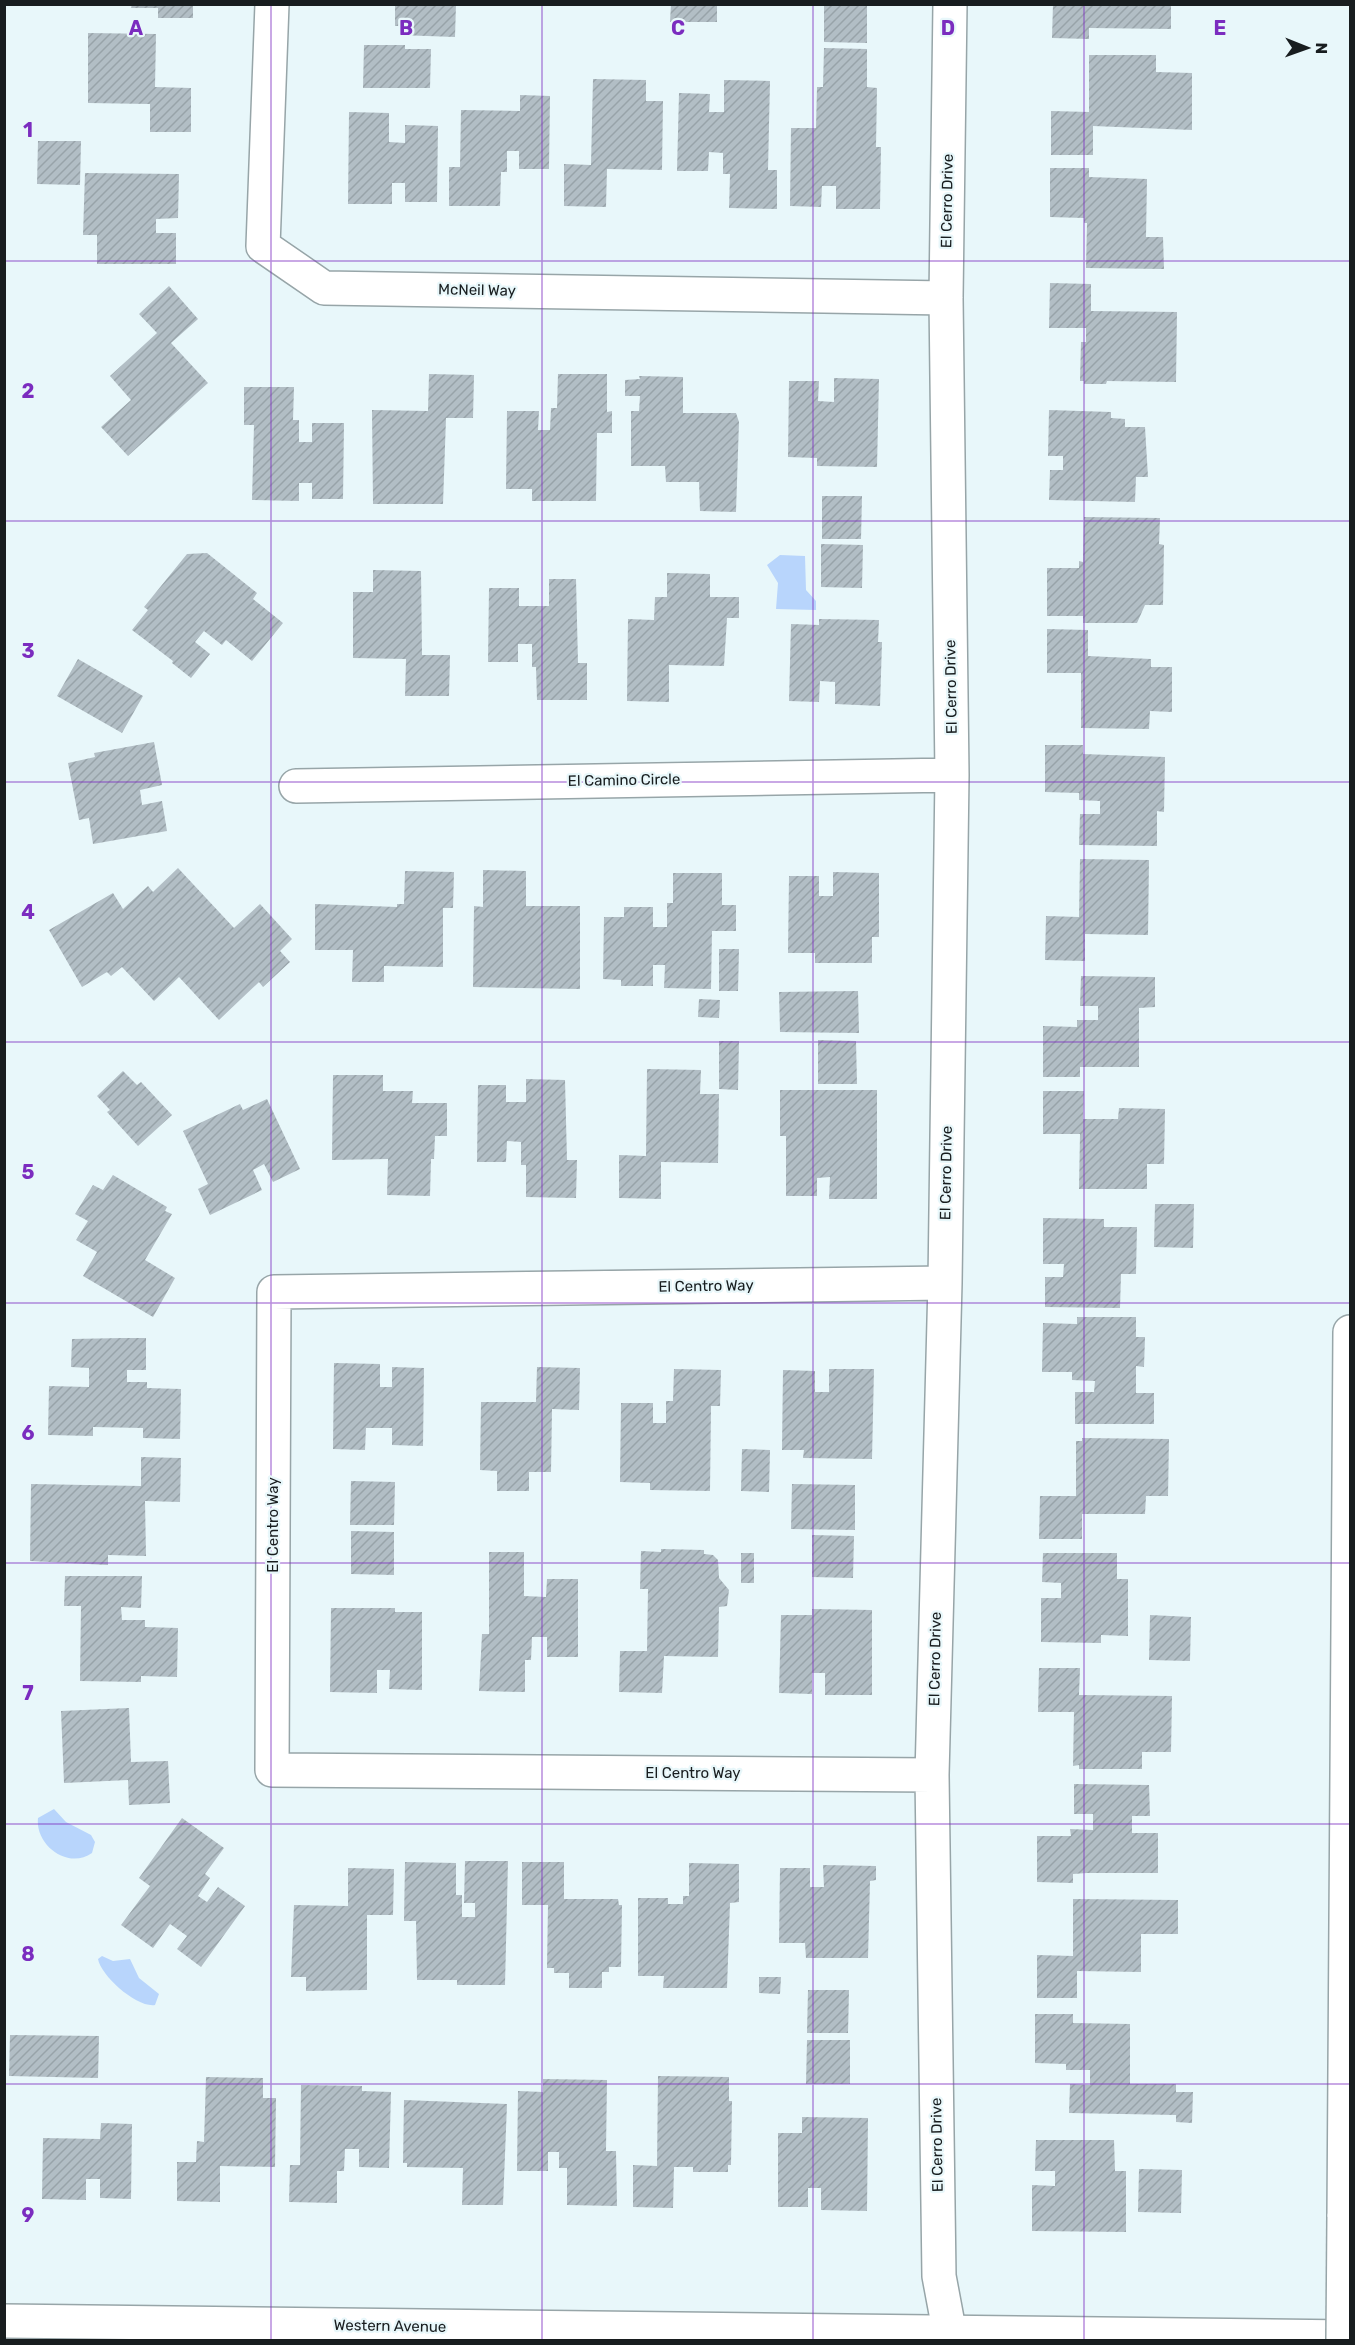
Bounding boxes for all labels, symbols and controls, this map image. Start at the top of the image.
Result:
text: A [129,16,144,40]
text: B [399,16,413,40]
text: C [671,16,685,40]
text: D [941,16,955,40]
text: E [1214,16,1226,40]
north arrow [1277,18,1337,78]
text: N [1312,42,1331,54]
text: 1 [23,118,33,142]
street label: El Cerro Drive [937,154,957,248]
street label: McNeil Way [438,280,516,300]
text: 2 [22,379,35,403]
text: 3 [21,639,35,663]
street label: El Cerro Drive [941,640,961,734]
street label: El Camino Circle [568,770,680,790]
text: 4 [21,900,35,924]
street label: El Cerro Drive [936,1126,956,1220]
text: 5 [22,1160,35,1184]
street label: El Centro Way [658,1276,754,1296]
text: 6 [21,1421,35,1445]
street label: El Centro Way [264,1477,282,1573]
street label: El Cerro Drive [925,1612,945,1706]
text: 7 [22,1681,34,1705]
street label: El Centro Way [645,1764,741,1782]
text: 8 [21,1942,35,1966]
street label: El Cerro Drive [927,2098,947,2192]
text: 9 [22,2203,35,2227]
street label: Western Avenue [334,2316,446,2336]

